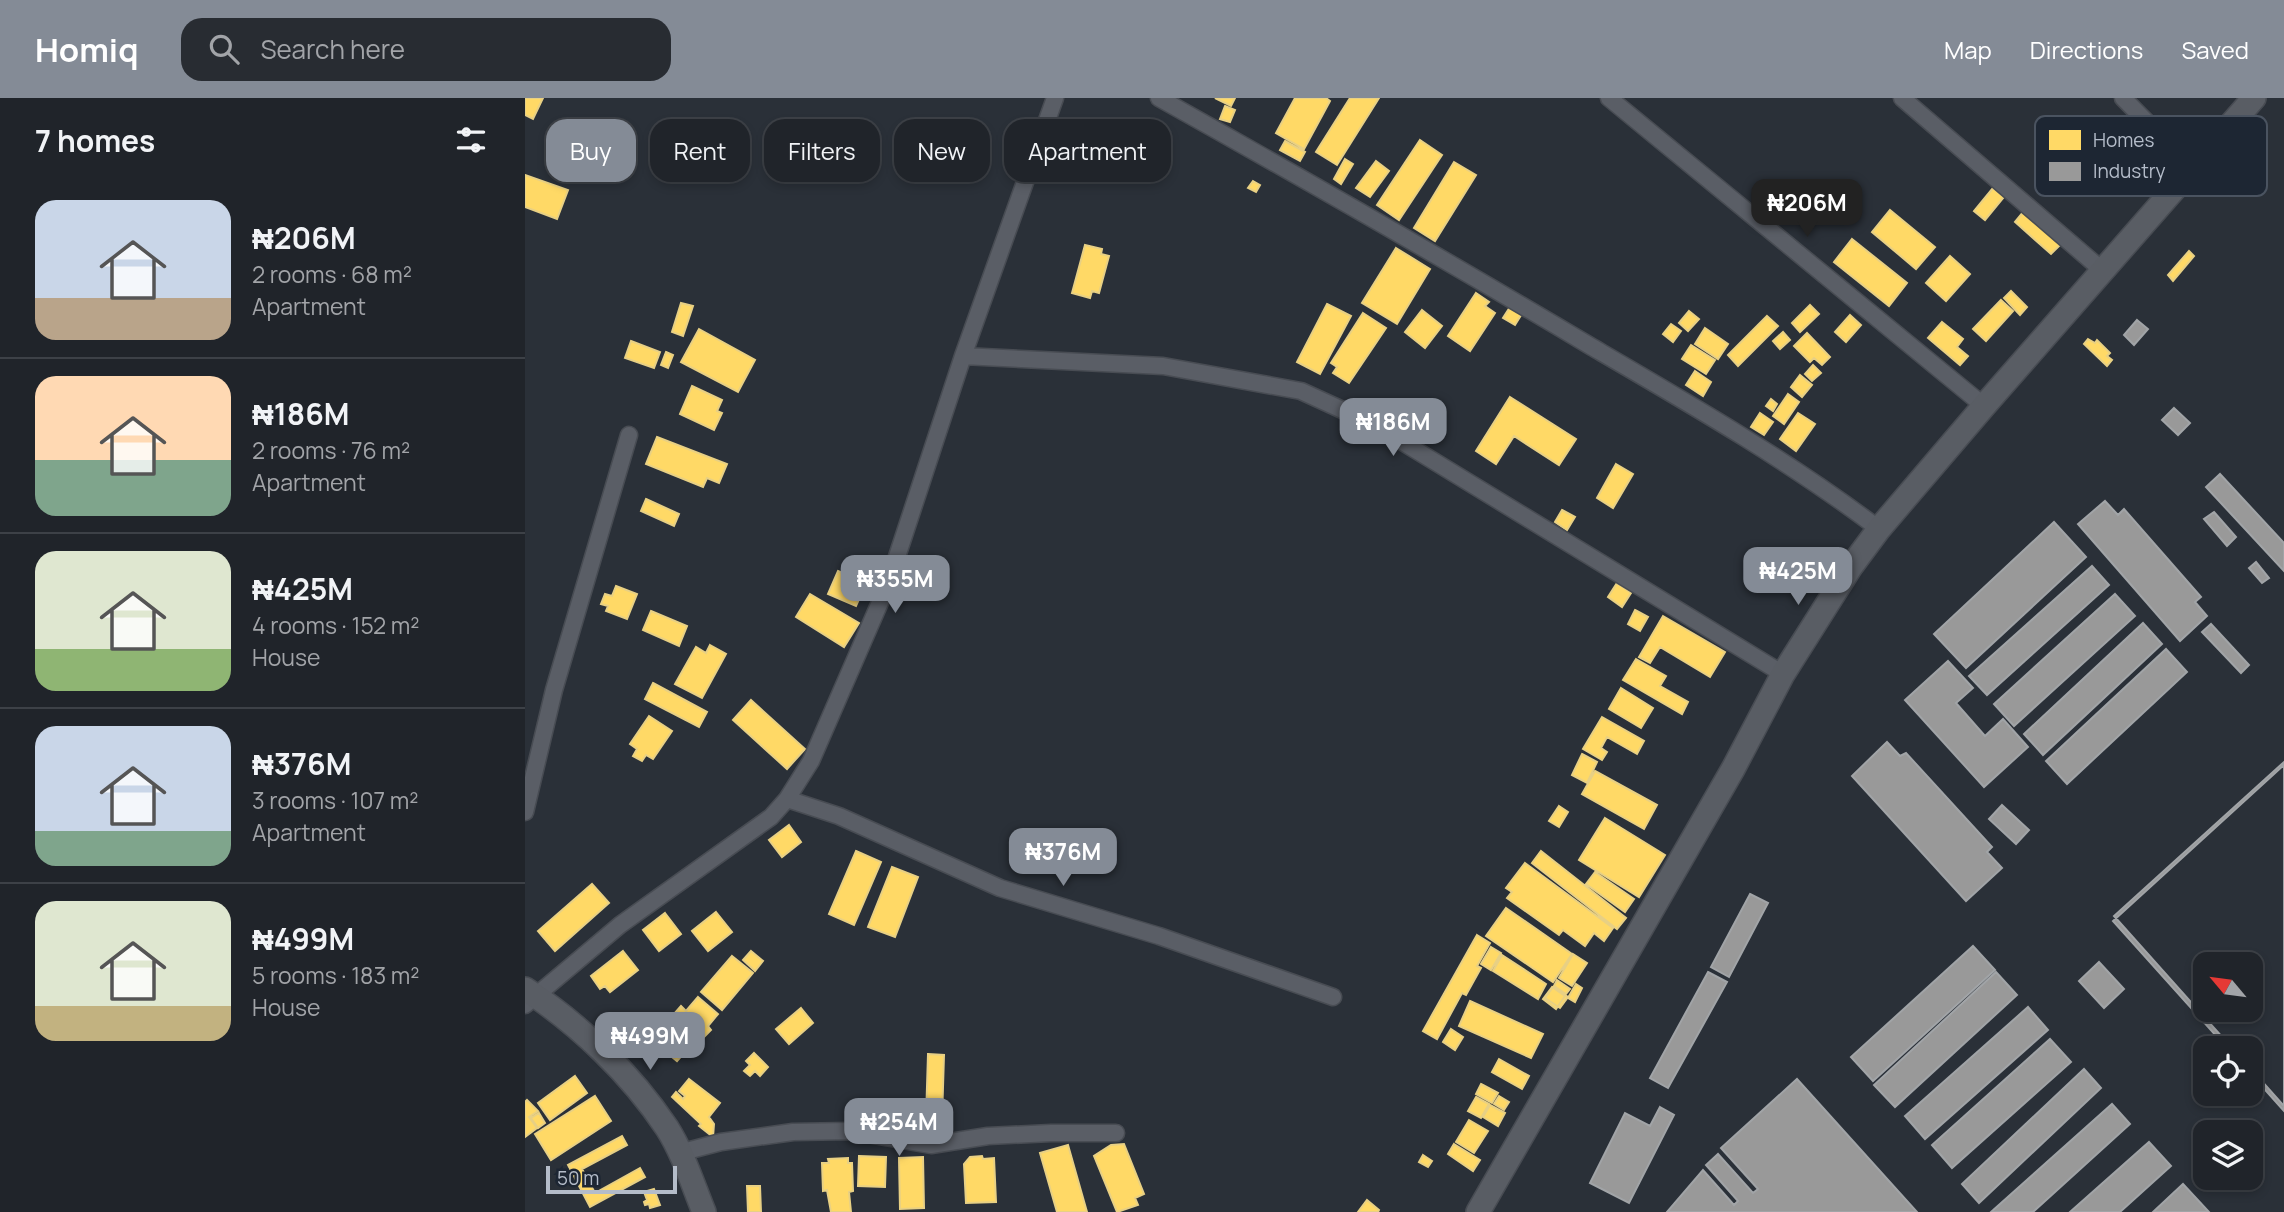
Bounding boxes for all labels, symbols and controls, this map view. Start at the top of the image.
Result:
search box [181,18,671,81]
text: Homiq [35,27,139,72]
icon: search [205,30,243,68]
text: Search here [261,31,405,67]
text: Map [1944,33,1992,66]
text: Directions [2030,33,2143,66]
text: Saved [2181,33,2249,66]
legend [2035,116,2267,196]
chip: Buy [546,119,636,182]
chip: Rent [650,119,750,182]
chip: Filters [764,119,880,182]
chip: New [894,119,990,182]
chip: Apartment [1004,119,1171,182]
text: 7 homes [35,120,155,161]
icon: filters [452,121,490,159]
text: Homes [2093,127,2154,153]
text: Industry [2093,158,2166,184]
pin: ₦206M [1758,180,1856,239]
text: ₦206M [1767,186,1847,218]
text: ₦206M [252,217,356,258]
icon: home [91,228,175,312]
text: 2 rooms · 68 m² [252,258,412,290]
text: Apartment [252,290,366,322]
text: ₦186M [252,393,349,434]
pin: ₦186M [1344,398,1442,458]
icon: home [91,404,175,488]
text: ₦186M [1356,405,1430,437]
text: 2 rooms · 76 m² [252,434,410,466]
text: Apartment [252,466,366,498]
pin: ₦425M [1749,547,1847,607]
text: ₦425M [1759,554,1837,586]
pin: ₦355M [846,556,944,615]
text: ₦355M [857,562,933,594]
text: ₦425M [252,568,353,609]
icon: home [91,579,175,663]
text: 4 rooms · 152 m² [252,609,419,641]
text: House [252,641,321,673]
text: ₦376M [252,743,351,784]
icon: home [91,754,175,838]
text: 3 rooms · 107 m² [252,784,418,816]
text: Apartment [252,816,366,848]
pin: ₦376M [1014,828,1112,888]
text: ₦376M [1025,835,1101,867]
text: ₦499M [252,918,354,959]
icon: home [91,929,175,1013]
north arrow [2193,952,2263,1022]
map controls [2193,952,2263,1190]
text: 5 rooms · 183 m² [252,959,419,991]
text: House [252,991,321,1023]
pin: ₦499M [601,1012,699,1072]
text: ₦499M [611,1019,689,1051]
button: locate [2193,1036,2263,1106]
pin: ₦254M [850,1098,948,1158]
text: ₦254M [860,1105,938,1137]
button: layers [2193,1120,2263,1190]
scale bar [546,1163,677,1195]
text: 50 m [557,1165,599,1191]

